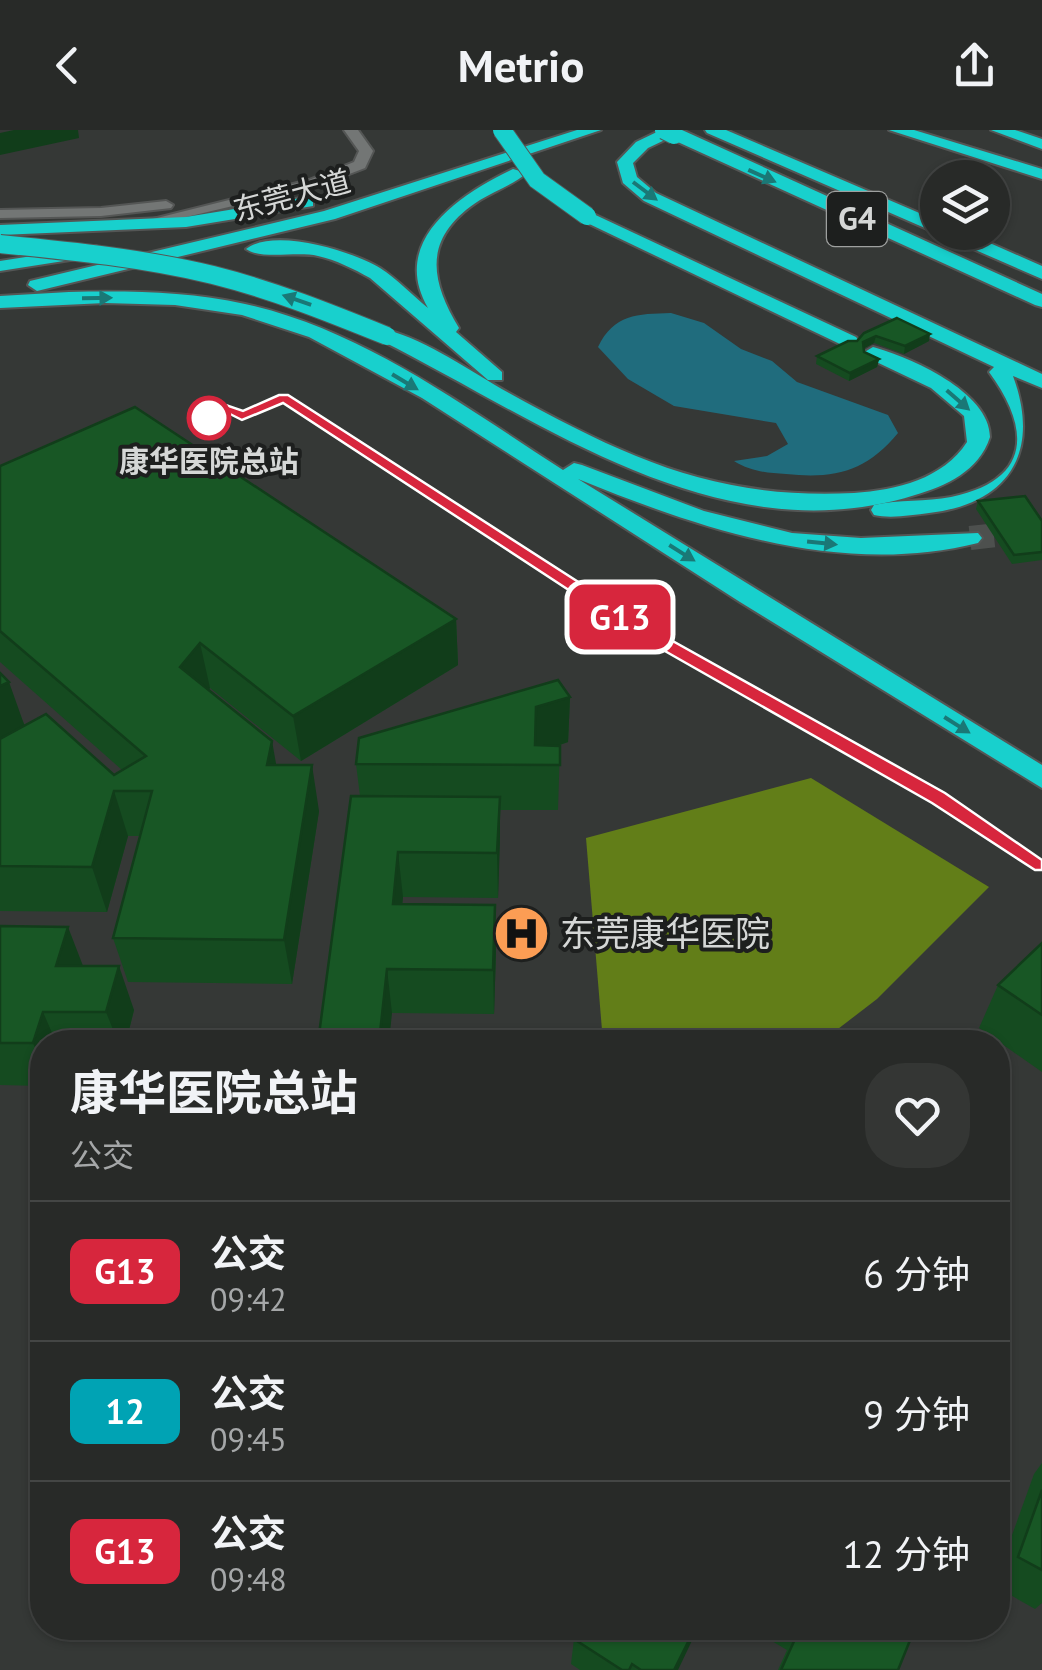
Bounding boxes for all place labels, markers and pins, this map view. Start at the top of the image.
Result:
marker: 康华医院总站 [188,397,230,439]
place label: 康华医院总站 [119,441,299,480]
hospital icon: 东莞康华医院 [491,904,551,964]
place label: 东莞康华医院 [560,910,770,956]

